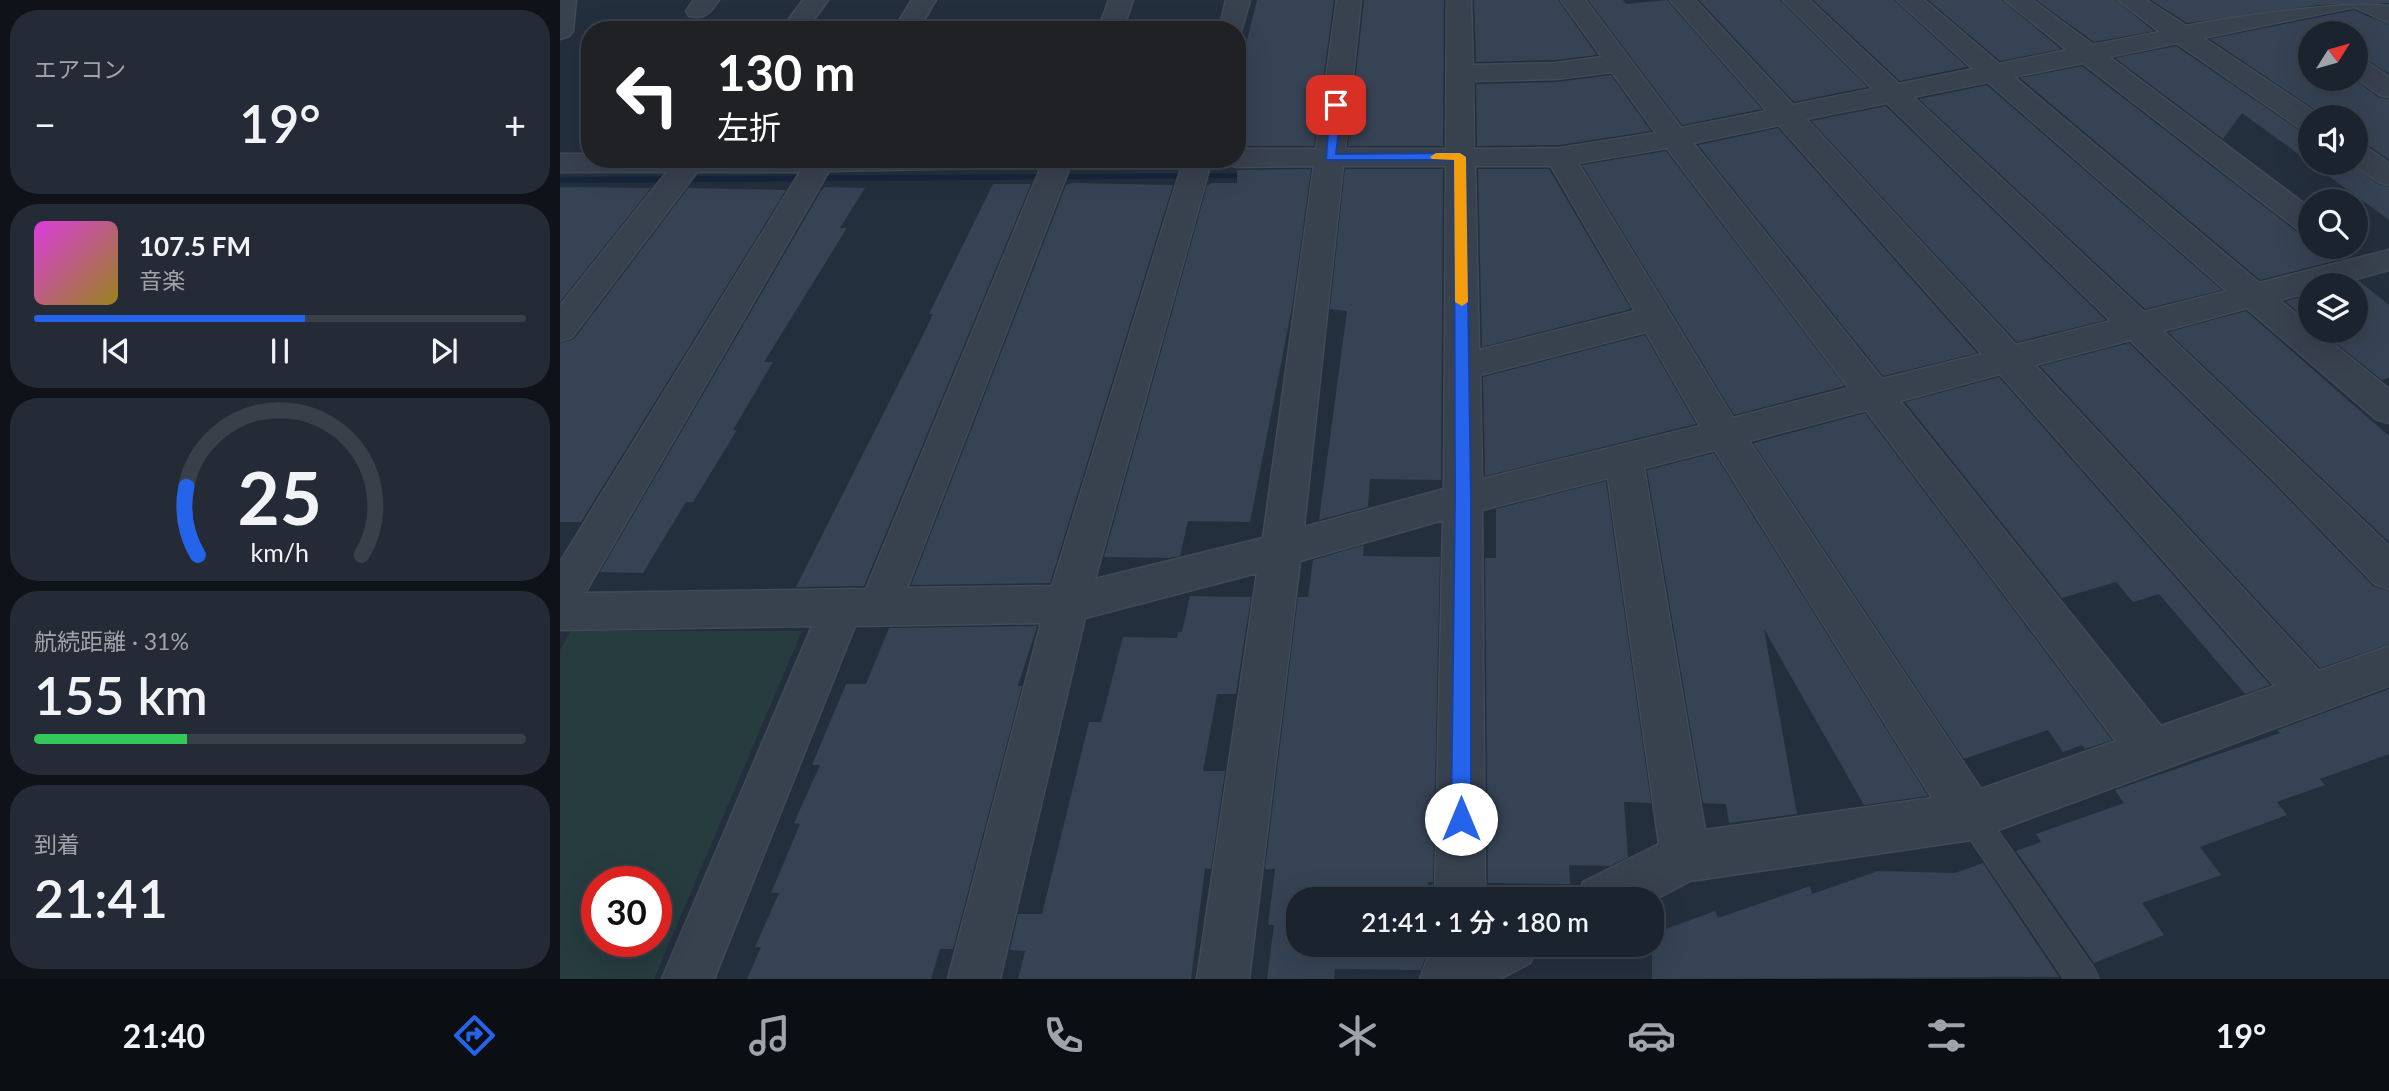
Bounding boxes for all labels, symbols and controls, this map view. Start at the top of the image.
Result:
north arrow [2298,21,2368,91]
map controls [2298,21,2368,343]
text: 130 m [717,43,855,101]
icon: left [602,49,693,140]
text: エアコン [34,55,126,83]
pin [1306,75,1366,135]
icon: arrive [1317,86,1355,124]
text: 19° [239,92,321,154]
text: − [34,101,56,147]
text: + [504,101,526,147]
button: sound [2298,105,2368,175]
text: 左折 [717,107,781,146]
button: search [2298,189,2368,259]
text: 107.5 FM [139,230,251,262]
text: 音楽 [139,266,185,294]
button: layers [2298,273,2368,343]
icon: previous [97,332,135,370]
icon: pause [261,332,299,370]
icon: next [425,332,463,370]
text: 25 [238,454,322,542]
text: km/h [251,537,309,567]
text: 航続距離 · 31% [34,627,189,655]
text: 155 km [34,664,208,726]
position arrow [1424,782,1498,856]
text: 到着 [34,830,80,858]
speed limit sign: 30 [581,866,672,957]
text: 21:41 [34,867,168,929]
text: 21:41 · 1 分 · 180 m [1361,906,1589,938]
icon: directions [450,1011,499,1060]
icon: music [745,1011,794,1060]
icon: phone [1039,1011,1088,1060]
icon: climate [1333,1011,1382,1060]
icon: car [1627,1011,1676,1060]
icon: filters [1922,1011,1971,1060]
text: 21:40 [123,1016,205,1055]
text: 19° [2216,1016,2266,1055]

